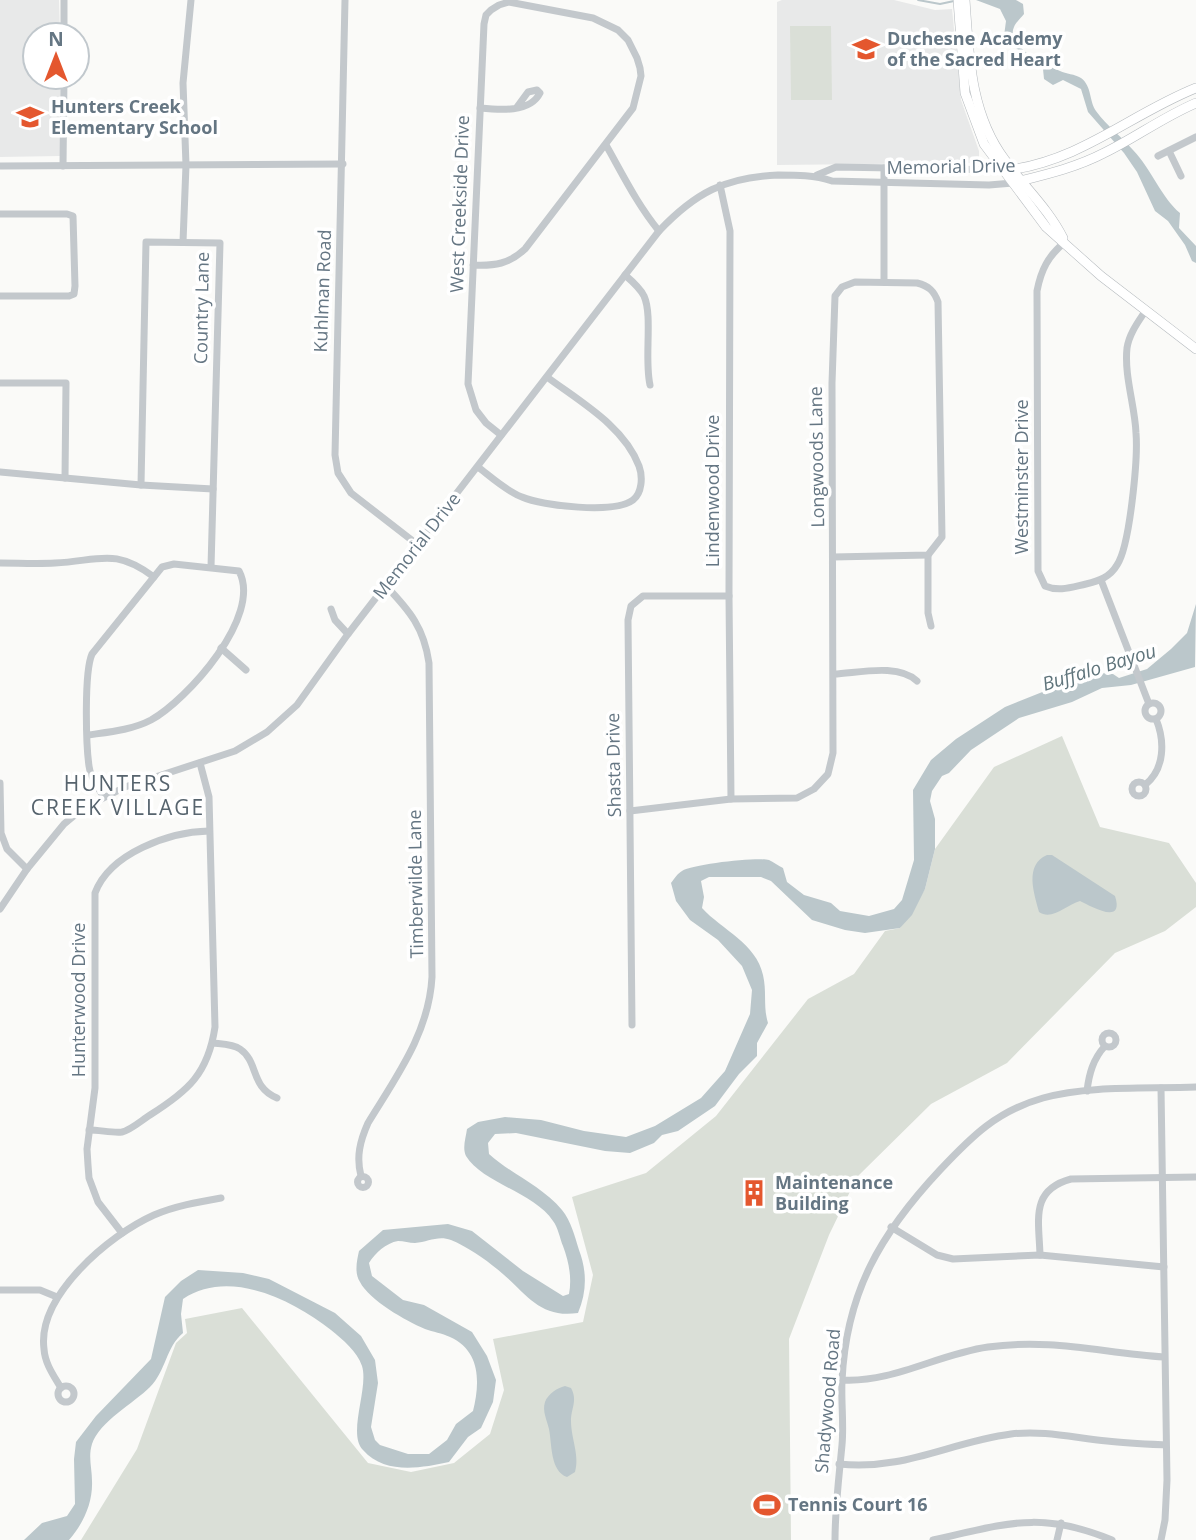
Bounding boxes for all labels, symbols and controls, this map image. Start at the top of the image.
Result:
north arrow [21,21,91,91]
text: N [48,26,64,52]
place label: Duchesne Academy of the Sacred Heart [887,26,1063,71]
school or university icon: Duchesne Academy of the Sacred Heart [851,34,881,64]
place label: Hunters Creek Elementary School [51,94,218,139]
school or university icon: Hunters Creek Elementary School [15,102,45,132]
street label: West Creekside Drive [444,115,474,293]
street label: Memorial Drive [886,153,1016,179]
street label: Kuhlman Road [308,229,336,353]
street label: Country Lane [188,252,214,364]
street label: Longwoods Lane [803,386,829,528]
street label: Westminster Drive [1009,399,1033,555]
street label: Lindenwood Drive [700,415,724,567]
street label: Memorial Drive [367,487,465,604]
water label: Buffalo Bayou [1039,637,1159,697]
street label: Shasta Drive [600,712,626,818]
district label: HUNTERS CREEK VILLAGE [31,769,205,821]
street label: Timberwilde Lane [402,809,428,959]
street label: Hunterwood Drive [66,923,90,1077]
place label: Maintenance Building [775,1170,893,1215]
building icon: Maintenance Building [739,1178,769,1208]
street label: Shadywood Road [809,1328,845,1474]
sports icon: Tennis Court 16 [752,1490,782,1520]
place label: Tennis Court 16 [788,1492,928,1516]

